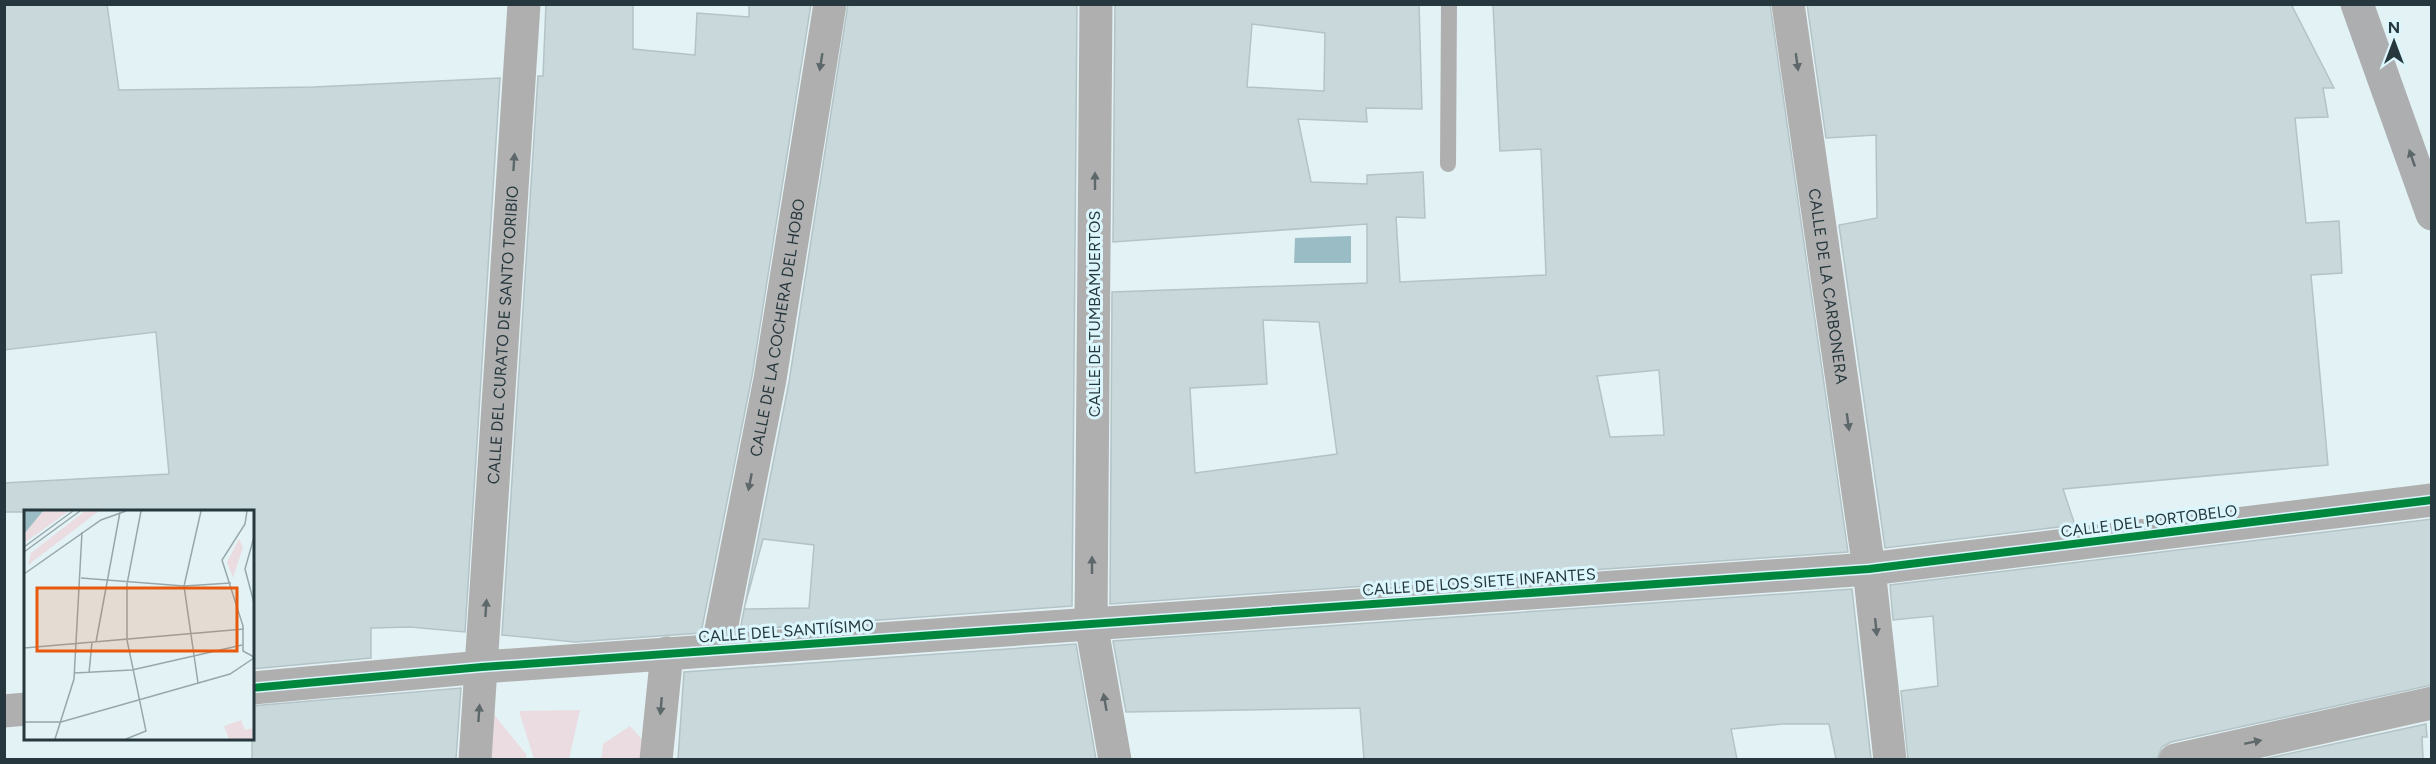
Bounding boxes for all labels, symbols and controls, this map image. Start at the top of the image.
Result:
north arrow [2364,12,2424,72]
text: N [2388,18,2400,37]
one-way arrow [816,53,825,72]
one-way arrow [1792,53,1801,72]
one-way arrow [2406,149,2416,167]
one-way arrow [509,153,519,172]
one-way arrow [1090,171,1100,190]
street label: CALLE DEL CURATO DE SANTO TORIBIO [483,185,522,485]
street label: CALLE DE LA CARBONERA [1805,187,1852,385]
street label: CALLE DE LA COCHERA DEL HOBO [746,197,808,458]
street label: CALLE DE TUMBAMUERTOS [1085,211,1104,417]
one-way arrow [1844,412,1853,431]
one-way arrow [745,473,754,492]
street label: CALLE DEL PORTOBELO [2060,501,2238,541]
inset map [24,510,254,740]
one-way arrow [1087,555,1097,574]
street label: CALLE DE LOS SIETE INFANTES [1362,564,1596,600]
one-way arrow [481,599,491,618]
street label: CALLE DEL SANTIÍSIMO [698,615,874,647]
one-way arrow [1871,617,1880,636]
one-way arrow [1100,692,1109,711]
one-way arrow [656,697,666,716]
one-way arrow [474,704,484,723]
one-way arrow [2243,737,2262,747]

